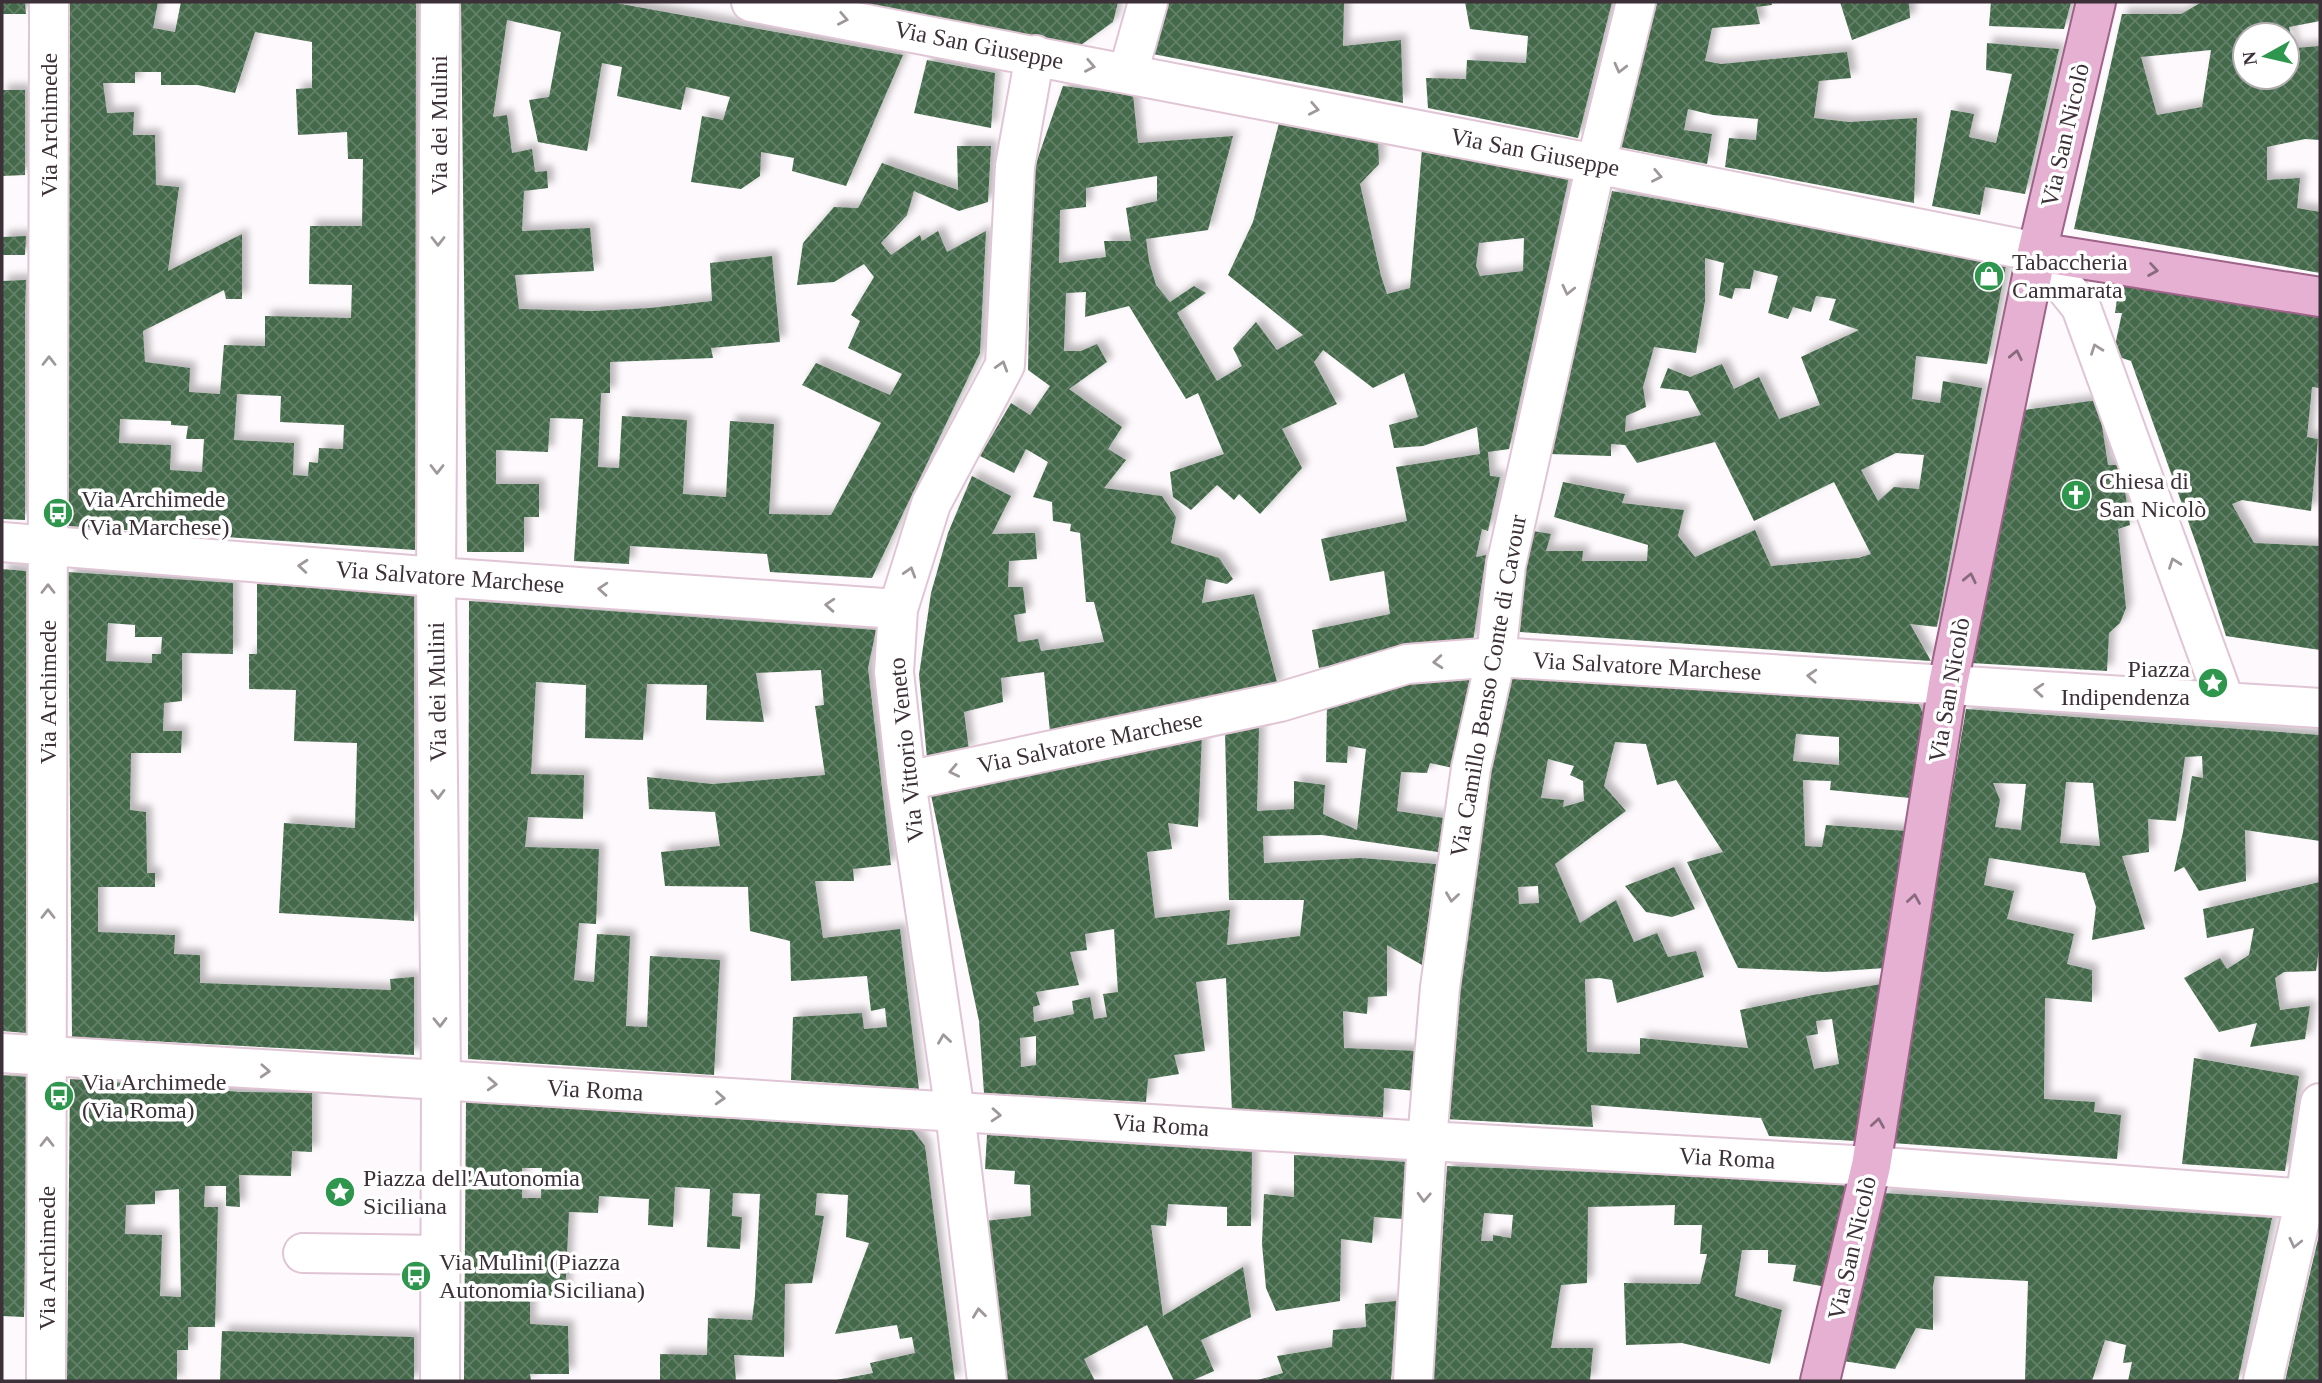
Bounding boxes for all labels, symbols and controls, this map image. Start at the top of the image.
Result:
one-way arrow [837,11,849,26]
street label: Via San Giuseppe [892,16,1066,74]
north arrow [2231,21,2301,91]
text: N [2238,50,2261,67]
street label: Via Archimede [36,53,62,197]
street label: Via dei Mulini [426,55,452,195]
one-way arrow [1084,57,1096,72]
street label: Via San Nicolò [2036,61,2094,209]
one-way arrow [1614,62,1628,74]
one-way arrow [1308,101,1319,116]
street label: Via San Giuseppe [1448,123,1622,181]
one-way arrow [1651,167,1663,182]
one-way arrow [430,237,446,247]
place label: Tabaccheria Cammarata [2012,249,2128,303]
shop icon: Tabaccheria Cammarata [1972,259,2006,293]
one-way arrow [2147,262,2159,277]
one-way arrow [1562,283,1576,295]
one-way arrow [2090,344,2104,356]
one-way arrow [2007,349,2022,361]
one-way arrow [41,355,57,366]
one-way arrow [994,360,1009,372]
one-way arrow [429,464,444,475]
place label: Chiesa di San Nicolò [2099,468,2206,522]
church icon: Chiesa di San Nicolò [2059,478,2093,512]
place label: Via Archimede (Via Marchese) [81,486,229,540]
bus stop icon: Via Archimede (Via Marchese) [41,496,75,530]
street label: Via Camillo Benso Conte di Cavour [1445,513,1531,859]
street label: Via Salvatore Marchese [335,556,565,598]
one-way arrow [2168,558,2182,570]
one-way arrow [297,559,308,574]
one-way arrow [902,566,916,579]
one-way arrow [1961,572,1976,584]
one-way arrow [597,581,608,596]
one-way arrow [40,583,56,593]
one-way arrow [824,597,835,612]
street label: Via San Nicolò [1923,616,1975,764]
street label: Via Archimede [35,620,61,764]
street label: Via dei Mulini [423,622,451,762]
street label: Via Salvatore Marchese [1532,647,1762,685]
one-way arrow [1432,654,1443,669]
street label: Via Vittorio Veneto [883,656,929,844]
place label: Piazza Indipendenza [2061,656,2190,710]
place icon: Piazza Indipendenza [2196,666,2230,700]
one-way arrow [1806,669,1817,684]
one-way arrow [2033,683,2044,698]
street label: Via Salvatore Marchese [975,705,1205,779]
one-way arrow [948,763,960,778]
one-way arrow [430,790,446,800]
one-way arrow [1445,892,1460,903]
one-way arrow [1906,893,1921,905]
one-way arrow [40,908,56,919]
one-way arrow [432,1017,448,1028]
one-way arrow [937,1033,952,1045]
one-way arrow [260,1063,271,1078]
place label: Via Archimede (Via Roma) [82,1069,227,1123]
street label: Via Roma [546,1074,644,1106]
one-way arrow [487,1076,498,1091]
bus stop icon: Via Archimede (Via Roma) [42,1079,76,1113]
one-way arrow [714,1090,725,1105]
one-way arrow [990,1107,1001,1122]
street label: Via Roma [1112,1109,1210,1141]
one-way arrow [1870,1117,1885,1129]
one-way arrow [39,1136,55,1146]
street label: Via Roma [1678,1142,1776,1174]
place label: Piazza dell'Autonomia Siciliana [363,1165,580,1219]
street label: Via San Nicolò [1823,1174,1881,1322]
place icon: Piazza dell'Autonomia Siciliana [323,1175,357,1209]
street label: Via Archimede [34,1186,60,1330]
one-way arrow [1417,1192,1432,1203]
one-way arrow [2289,1236,2303,1248]
place label: Via Mulini (Piazza Autonomia Siciliana) [439,1249,645,1303]
bus stop icon: Via Mulini (Piazza Autonomia Siciliana) [399,1259,433,1293]
one-way arrow [972,1308,987,1319]

